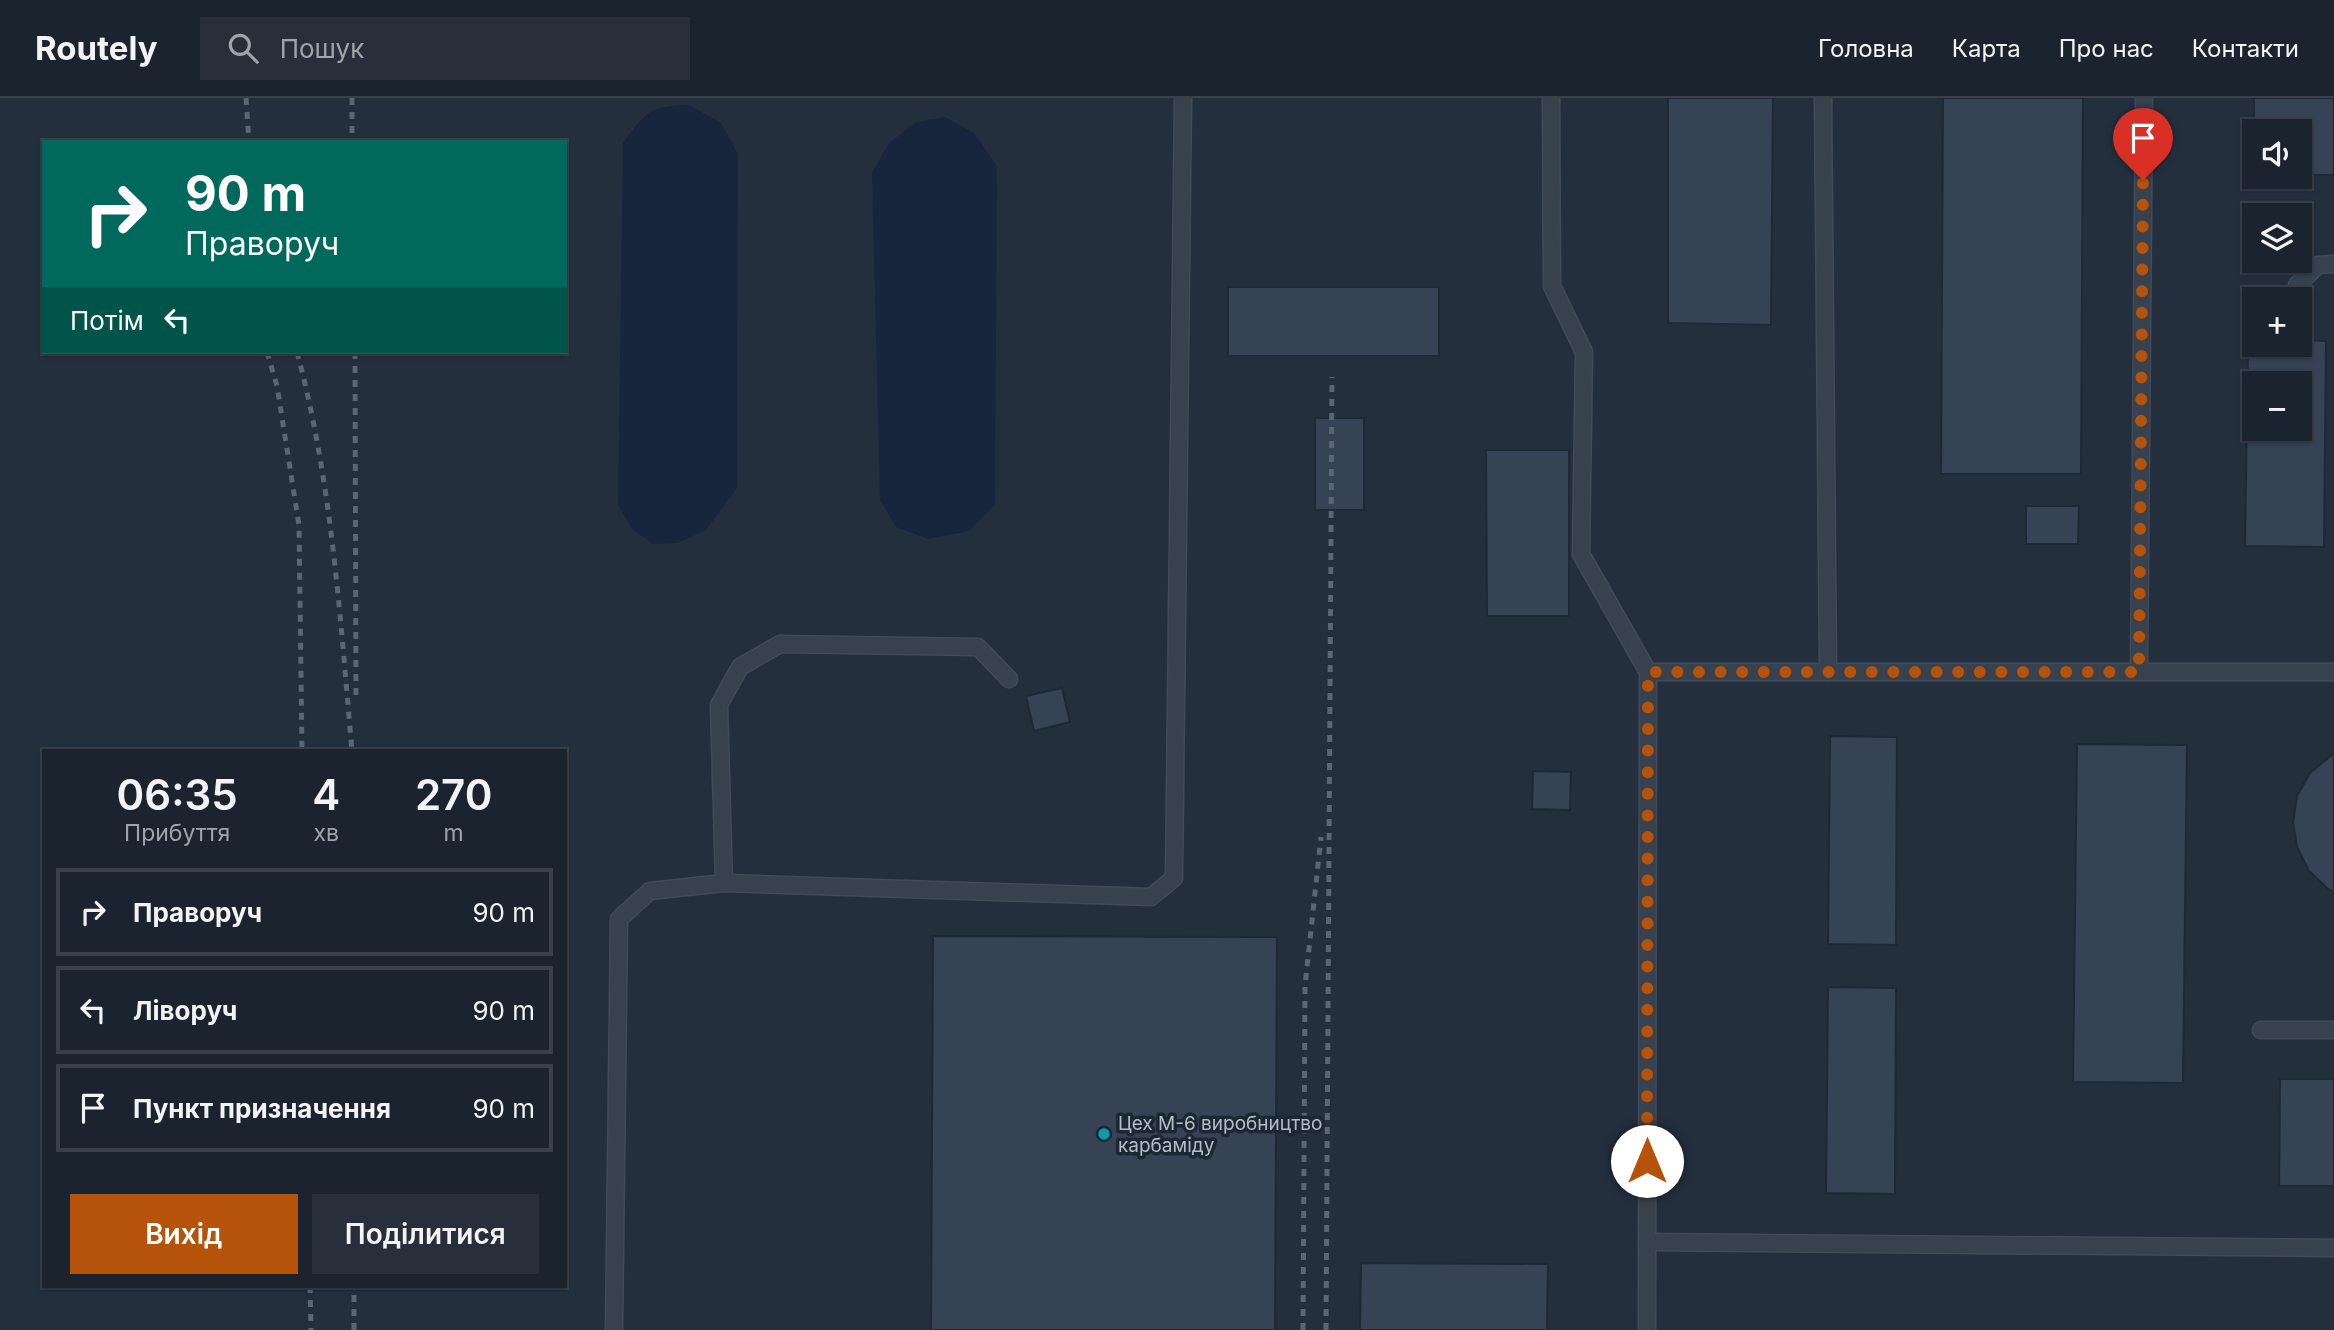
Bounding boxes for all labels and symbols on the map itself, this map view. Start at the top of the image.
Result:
pin [2113,108,2173,180]
place label: Цех М-6 виробництво карбаміду [1118,1112,1322,1157]
position arrow [1610,1124,1684,1198]
marker: Цех М-6 виробництво карбаміду [1096,1126,1112,1142]

